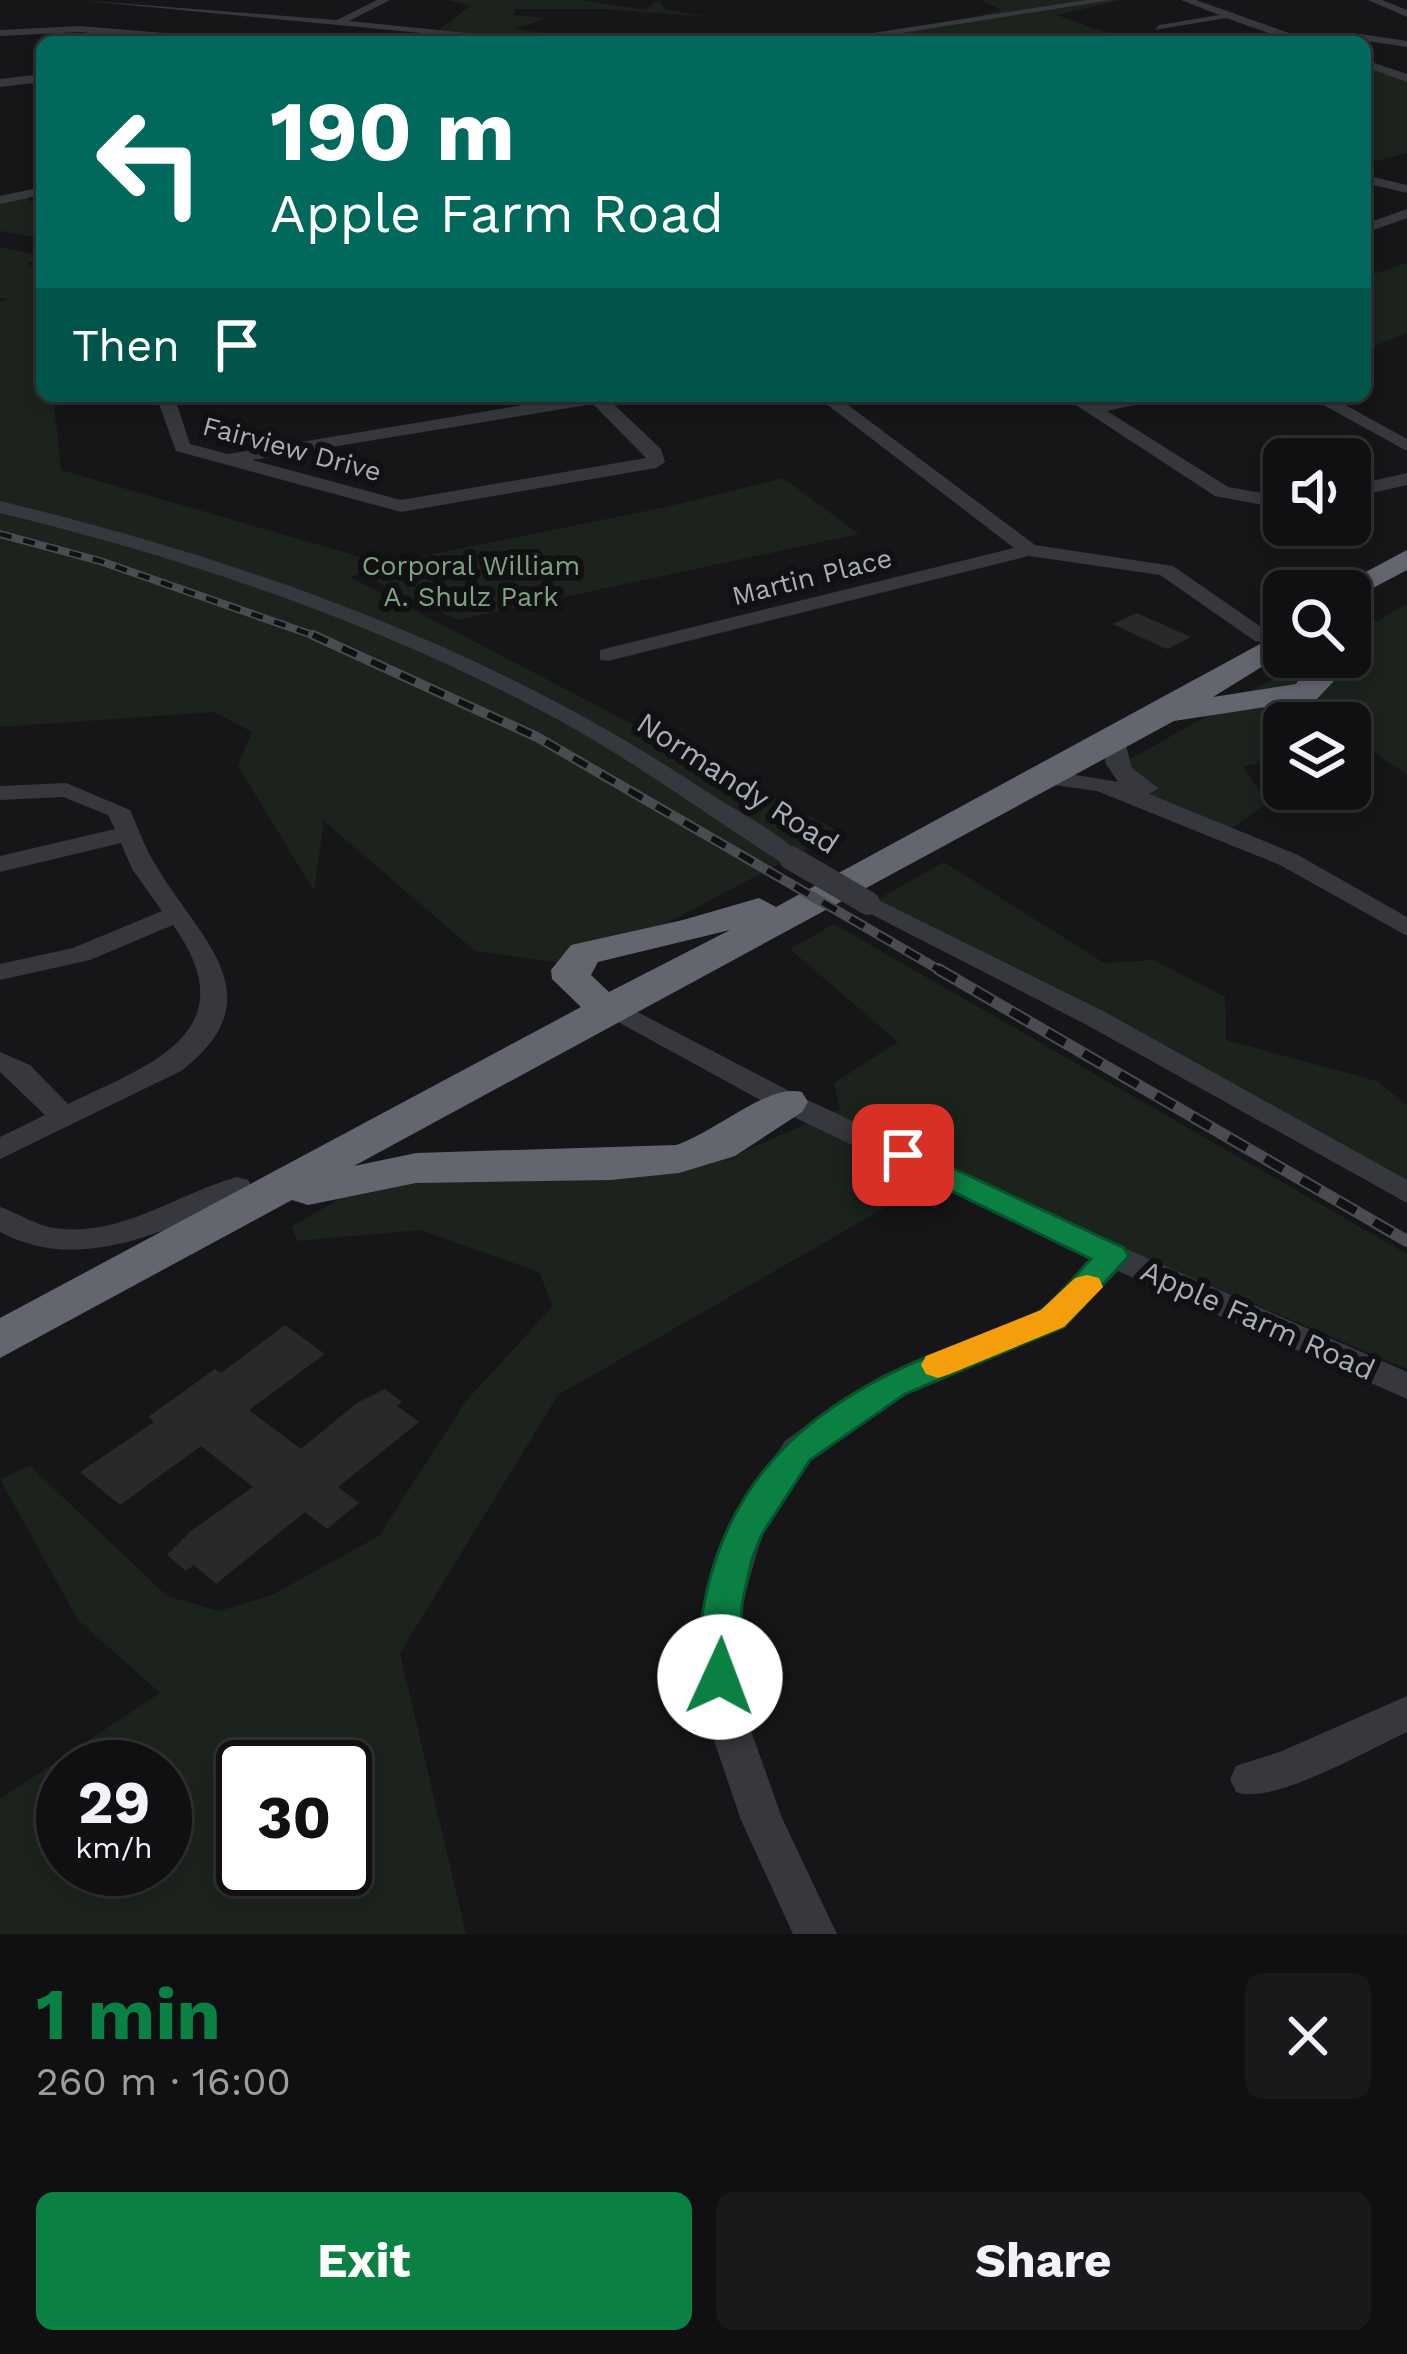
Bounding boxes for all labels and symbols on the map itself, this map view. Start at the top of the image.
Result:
street label: Fairview Drive [199,410,385,488]
street label: Martin Place [729,542,895,612]
park label: Corporal William A. Shulz Park [362,550,580,613]
street label: Normandy Road [631,705,845,861]
pin [852,1104,954,1206]
street label: Apple Farm Road [1136,1253,1380,1387]
position arrow [657,1614,783,1740]
speed limit sign: 30 [216,1740,372,1896]

